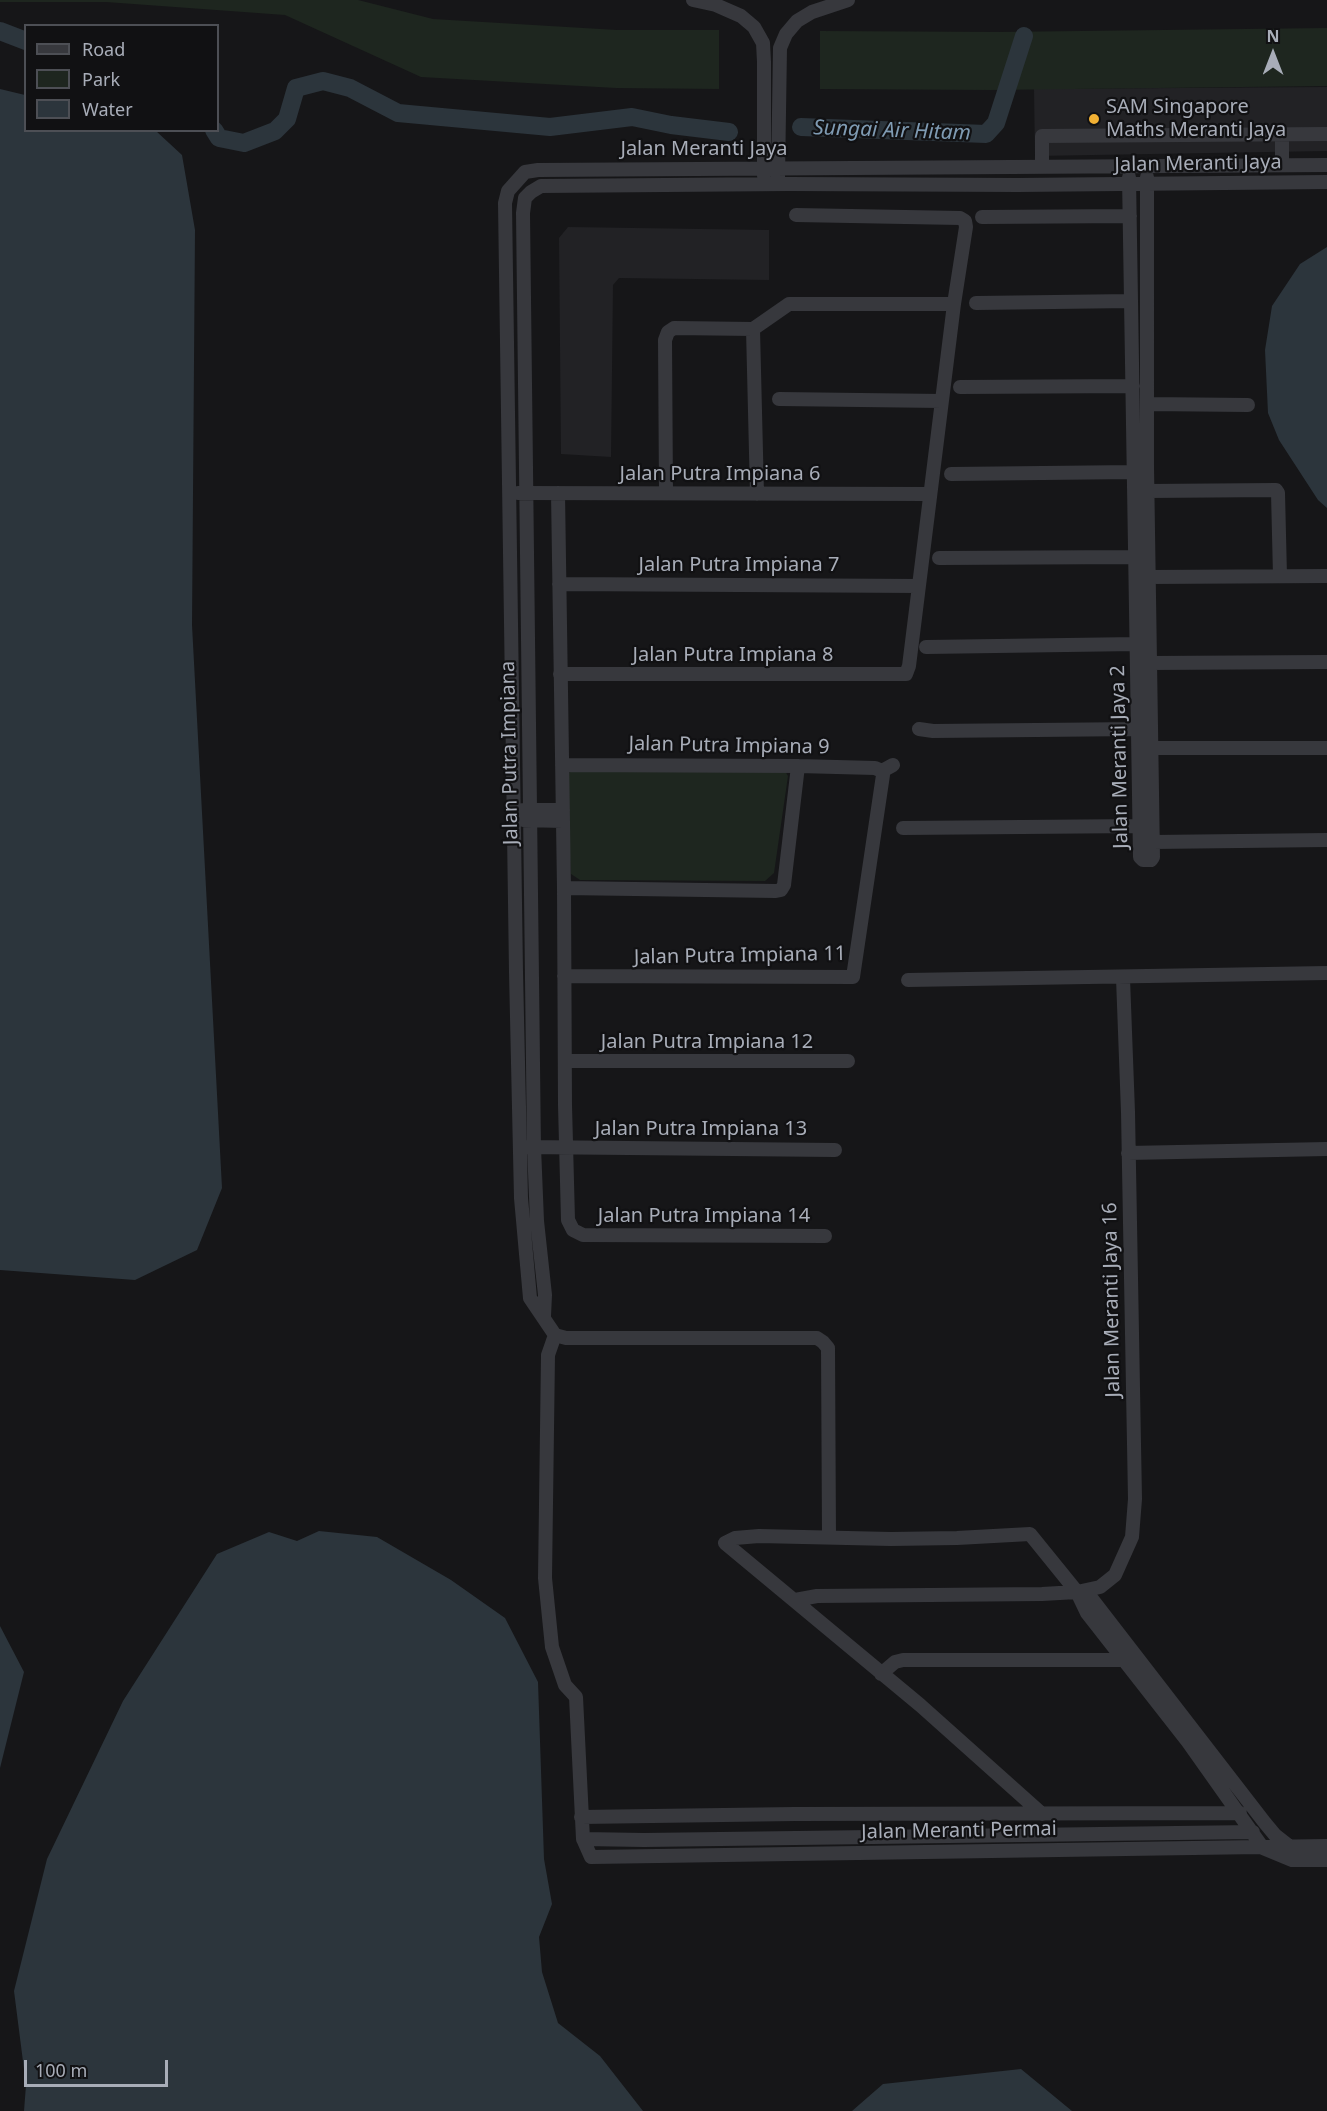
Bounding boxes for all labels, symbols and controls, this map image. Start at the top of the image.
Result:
legend [24,24,219,132]
north arrow [1243,24,1303,84]
text: N [1266,25,1280,47]
text: Road [82,37,125,61]
text: Park [82,67,120,91]
place label: SAM Singapore Maths Meranti Jaya [1106,95,1286,142]
text: Water [82,97,133,121]
marker: SAM Singapore Maths Meranti Jaya [1087,112,1101,126]
water label: Sungai Air Hitam [813,116,971,146]
street label: Jalan Meranti Jaya [620,137,788,161]
street label: Jalan Meranti Jaya [1114,151,1282,177]
street label: Jalan Putra Impiana 6 [620,462,820,486]
street label: Jalan Putra Impiana 7 [639,553,839,577]
street label: Jalan Putra Impiana 8 [633,643,833,667]
street label: Jalan Putra Impiana [496,661,524,845]
street label: Jalan Meranti Jaya 2 [1106,665,1134,849]
street label: Jalan Putra Impiana 9 [628,732,830,760]
street label: Jalan Putra Impiana 11 [634,942,846,970]
street label: Jalan Putra Impiana 12 [601,1030,813,1054]
street label: Jalan Putra Impiana 13 [595,1117,807,1141]
street label: Jalan Meranti Jaya 16 [1098,1202,1126,1398]
street label: Jalan Putra Impiana 14 [598,1204,810,1228]
street label: Jalan Meranti Permai [861,1817,1057,1845]
scale bar [27,2048,171,2086]
text: 100 m [35,2058,87,2082]

